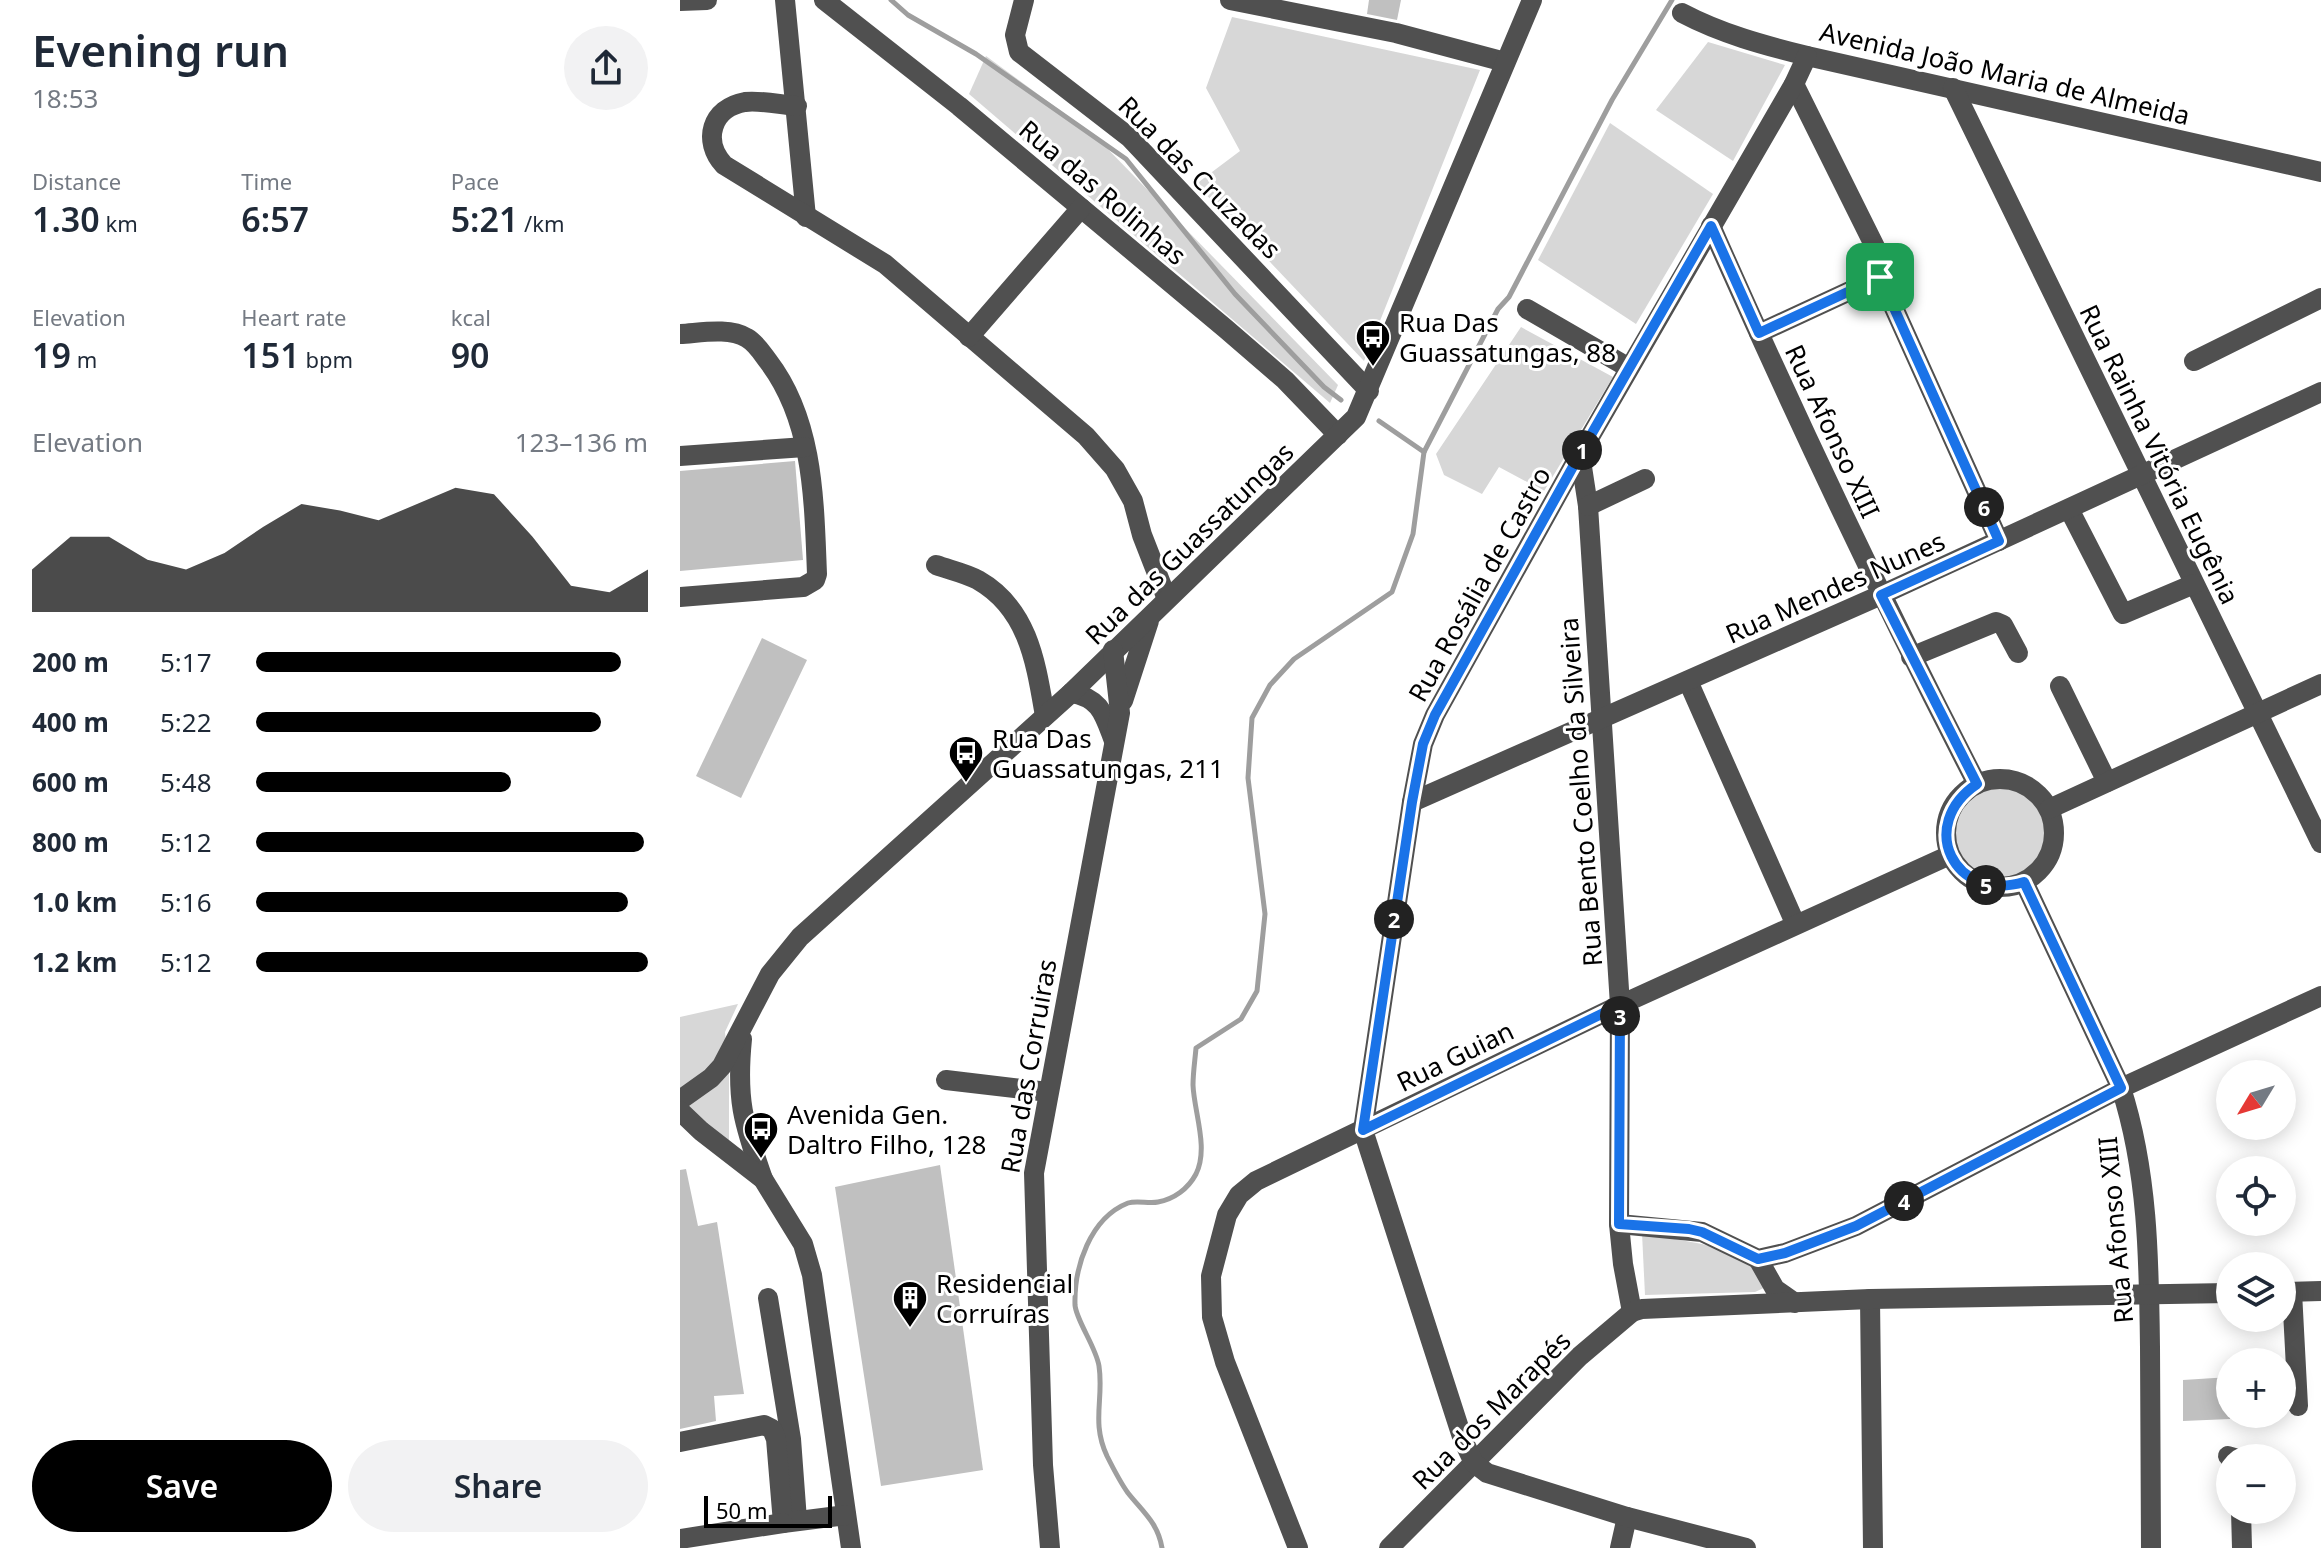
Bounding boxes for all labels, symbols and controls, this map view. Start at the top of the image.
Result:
street label: Avenida João Maria de Almeida [1817,13,2193,133]
text: Evening run [32,20,289,80]
button: share [564,26,648,110]
text: 18:53 [32,80,98,116]
street label: Rua das Cruzadas [1111,88,1289,266]
street label: Rua das Rolinhas [1012,111,1194,273]
text: Distance [32,166,121,196]
text: Time [241,166,292,196]
text: Pace [451,166,499,196]
text: 1.30 [32,196,100,242]
text: 6:57 [241,196,309,242]
text: 5:21 [451,196,518,242]
text: km [100,208,138,238]
text: /km [518,208,565,238]
pin [1846,243,1914,311]
icon: arrive [1858,255,1902,299]
street label: Rua Rainha Vitória Eugênia [2072,298,2248,610]
text: Elevation [32,302,126,332]
text: Heart rate [241,302,346,332]
text: kcal [451,302,491,332]
place label: Rua Das Guassatungas, 88 [1399,304,1616,370]
bus stop icon: Rua Das Guassatungas, 88 [1354,318,1392,368]
text: 19 [32,332,71,378]
text: 151 [241,332,300,378]
text: 90 [451,332,490,378]
street label: Rua Afonso XIII [1777,338,1889,524]
text: m [71,344,97,374]
text: bpm [300,344,353,374]
text: Elevation [32,424,143,460]
text: 123–136 m [515,424,648,460]
pin: 1 [1562,430,1602,470]
street label: Rua das Guassatungas [1077,434,1301,652]
text: 1 [1576,435,1588,465]
street label: Rua Rosália de Castro [1399,460,1559,708]
pin: 6 [1964,487,2004,527]
text: 6 [1978,492,1990,522]
street label: Rua Mendes Nunes [1720,522,1950,652]
street label: Rua Bento Coelho da Silveira [1550,616,1610,968]
text: 200 m [32,644,109,680]
text: 5:17 [160,644,212,680]
text: 400 m [32,704,109,740]
text: 5:22 [160,704,212,740]
place label: Rua Das Guassatungas, 211 [992,720,1224,786]
bus stop icon: Rua Das Guassatungas, 211 [947,734,985,784]
text: 600 m [32,764,109,800]
text: 5:48 [160,764,212,800]
text: 800 m [32,824,109,860]
text: 5:12 [160,824,212,860]
pin: 5 [1966,865,2006,905]
text: 5 [1980,870,1992,900]
text: 1.0 km [32,884,117,920]
text: 5:16 [160,884,212,920]
pin: 2 [1374,899,1414,939]
text: 2 [1388,904,1400,934]
text: 1.2 km [32,944,117,980]
text: 5:12 [160,944,212,980]
street label: Rua das Corruiras [991,956,1065,1176]
pin: 3 [1600,996,1640,1036]
text: 3 [1614,1001,1626,1031]
street label: Rua Guian [1391,1012,1519,1100]
north arrow [2216,1060,2296,1140]
map controls [2216,1060,2296,1524]
place label: Avenida Gen. Daltro Filho, 128 [787,1096,986,1162]
bus stop icon: Avenida Gen. Daltro Filho, 128 [742,1110,780,1160]
street label: Rua Afonso XIII [2089,1135,2141,1325]
button: locate [2216,1156,2296,1236]
pin: 4 [1884,1181,1924,1221]
text: 4 [1898,1186,1910,1216]
button: layers [2216,1252,2296,1332]
place label: Residencial Corruíras [936,1265,1073,1331]
building icon: Residencial Corruíras [891,1279,929,1329]
street label: Rua dos Marapés [1404,1323,1578,1497]
button: + [2216,1348,2296,1428]
button: Save [32,1440,332,1532]
button: Share [348,1440,648,1532]
button: − [2216,1444,2296,1524]
scale bar [704,1492,832,1528]
text: 50 m [716,1495,767,1525]

